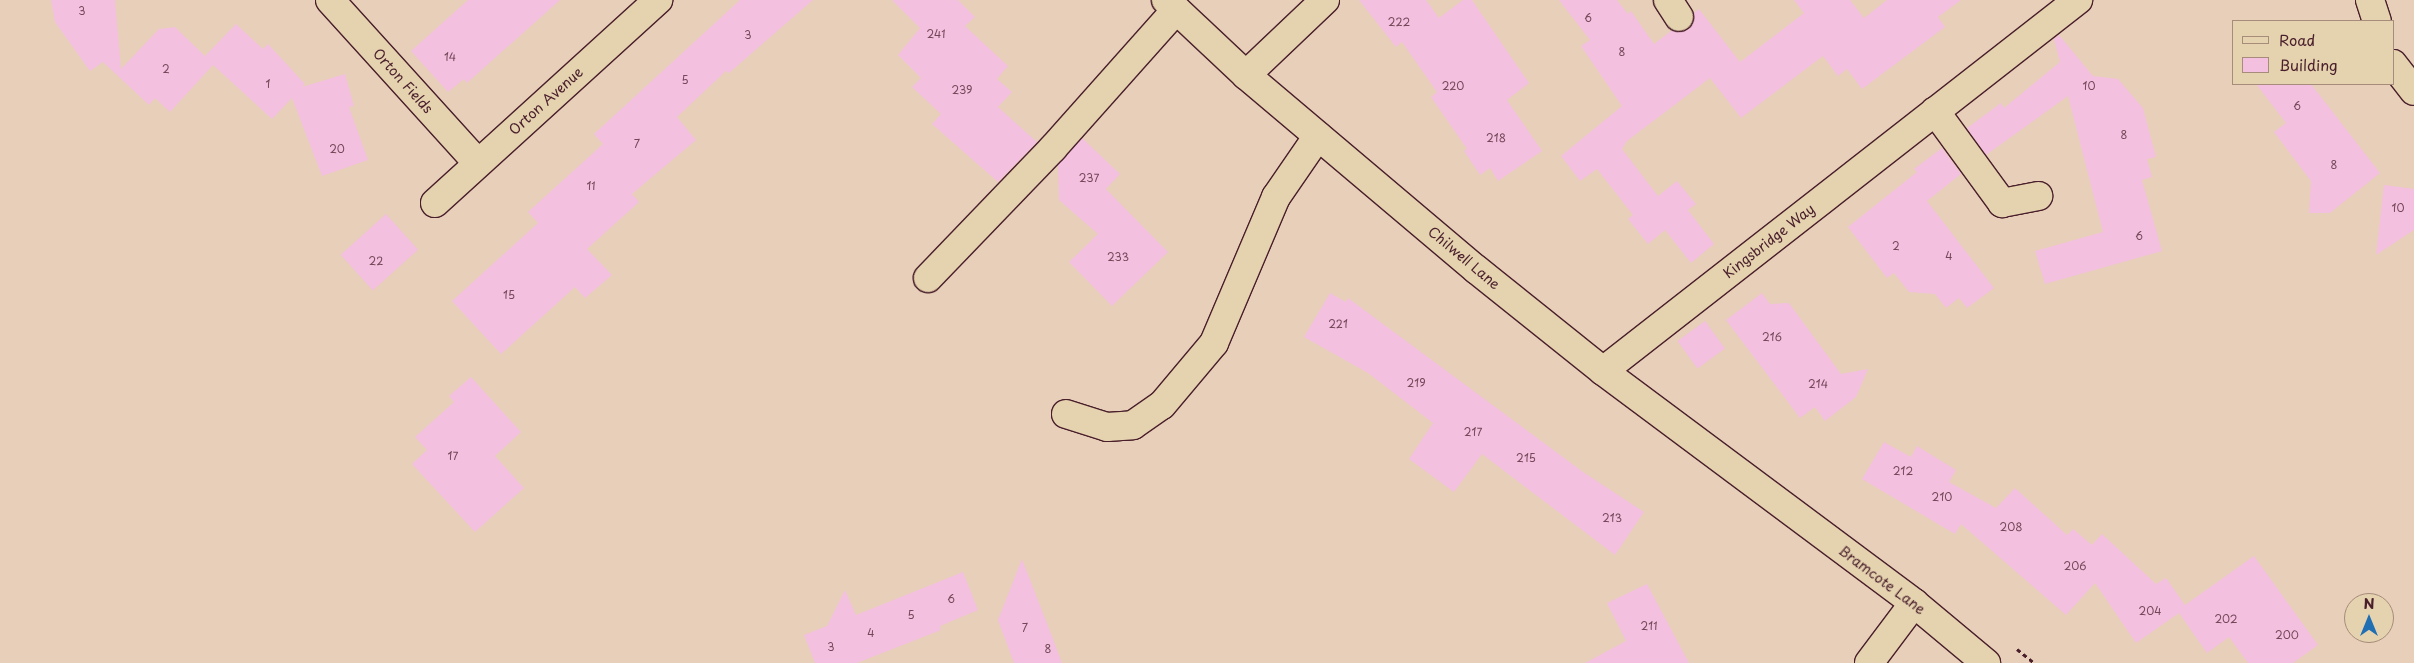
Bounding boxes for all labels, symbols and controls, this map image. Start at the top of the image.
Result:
house number: 3 [78,4,86,18]
house number: 6 [1584,11,1592,25]
house number: 222 [1388,15,1410,29]
legend [2232,20,2394,85]
house number: 241 [926,27,946,41]
house number: 3 [744,28,752,42]
text: Road [2279,28,2315,51]
street label: Orton Fields [369,45,437,117]
house number: 8 [1619,45,1625,59]
house number: 14 [444,50,456,64]
text: Building [2279,53,2338,76]
house number: 2 [162,62,170,76]
street label: Orton Avenue [506,64,586,138]
house number: 5 [681,73,689,87]
house number: 1 [266,77,270,91]
house number: 220 [1442,79,1464,93]
house number: 10 [2083,79,2095,93]
house number: 239 [951,83,973,97]
house number: 6 [2293,99,2301,113]
house number: 8 [2121,128,2127,142]
house number: 218 [1486,131,1506,145]
house number: 7 [634,137,640,151]
house number: 20 [329,142,345,156]
house number: 8 [2331,158,2337,172]
house number: 237 [1079,171,1099,185]
house number: 11 [586,179,596,193]
street label: Kingsbridge Way [1720,200,1818,282]
house number: 10 [2392,201,2404,215]
street label: Chilwell Lane [1424,223,1504,293]
house number: 6 [2135,229,2143,243]
house number: 2 [1892,239,1900,253]
house number: 4 [1945,249,1953,263]
house number: 233 [1107,250,1129,264]
house number: 22 [369,254,383,268]
house number: 15 [503,288,515,302]
house number: 221 [1328,317,1348,331]
house number: 216 [1762,330,1782,344]
house number: 219 [1406,376,1426,390]
house number: 214 [1808,377,1828,391]
house number: 217 [1464,425,1482,439]
house number: 17 [448,449,458,463]
house number: 215 [1516,451,1536,465]
house number: 212 [1893,464,1913,478]
house number: 210 [1932,490,1952,504]
house number: 213 [1602,511,1622,525]
house number: 208 [2000,520,2022,534]
street label: Bramcote Lane [1836,542,1928,618]
house number: 206 [2064,559,2086,573]
house number: 6 [947,592,955,606]
north arrow [2344,593,2394,643]
text: N [2363,593,2375,614]
house number: 204 [2139,604,2161,618]
house number: 5 [907,608,915,622]
house number: 202 [2214,612,2238,626]
house number: 211 [1640,619,1658,633]
house number: 7 [1022,621,1028,635]
house number: 4 [867,626,875,640]
house number: 200 [2275,628,2299,642]
house number: 3 [827,640,835,654]
house number: 8 [1045,642,1051,656]

